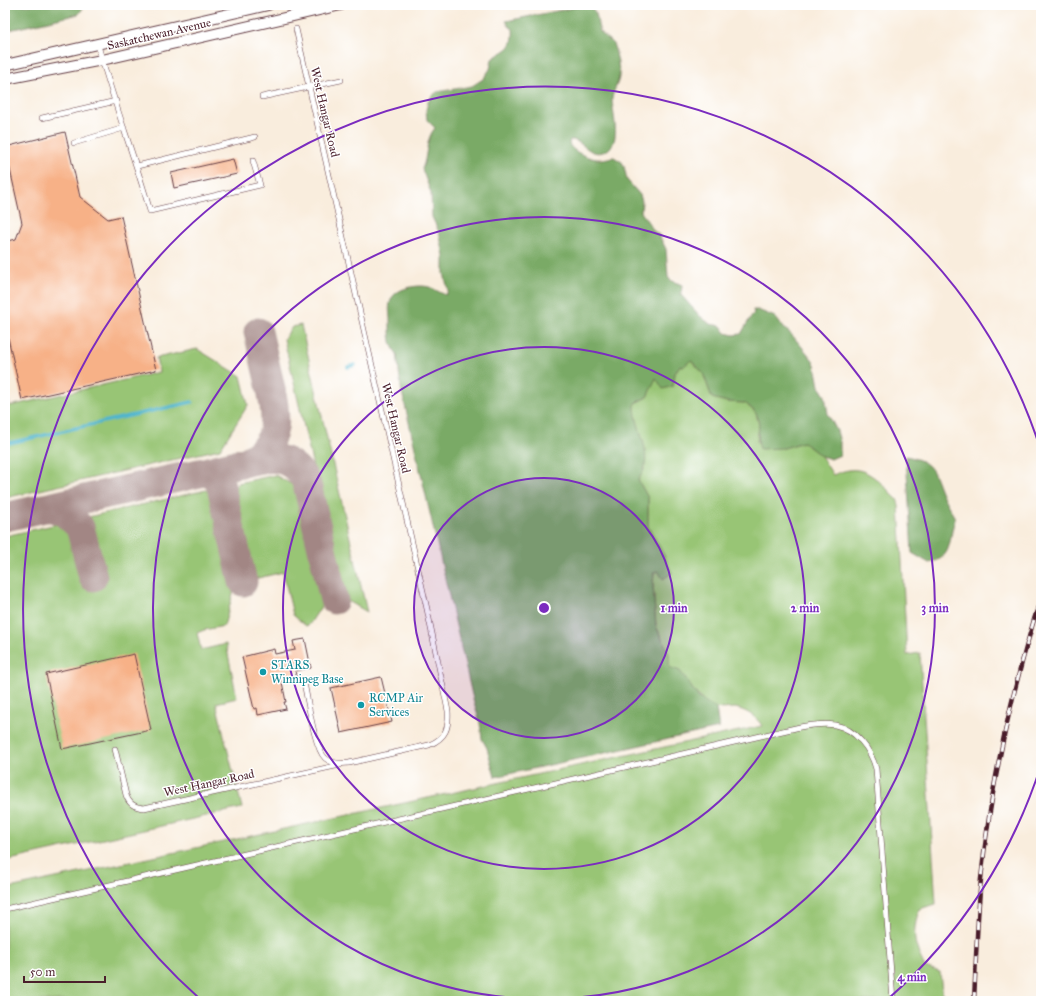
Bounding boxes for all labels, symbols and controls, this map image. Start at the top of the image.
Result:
street label: Saskatchewan Avenue [106,15,212,53]
street label: West Hangar Road [307,65,342,159]
street label: West Hangar Road [378,381,413,475]
centre of rings [537,601,551,615]
text: 1 min [660,601,688,615]
text: 2 min [791,601,820,615]
text: 3 min [921,601,949,616]
place label: STARS Winnipeg Base [271,658,344,687]
marker: STARS Winnipeg Base [258,667,268,677]
place label: RCMP Air Services [369,691,424,719]
marker: RCMP Air Services [356,700,366,710]
street label: West Hangar Road [162,767,256,800]
scale bar [24,958,105,984]
text: 50 m [30,965,55,979]
text: 4 min [897,970,927,985]

